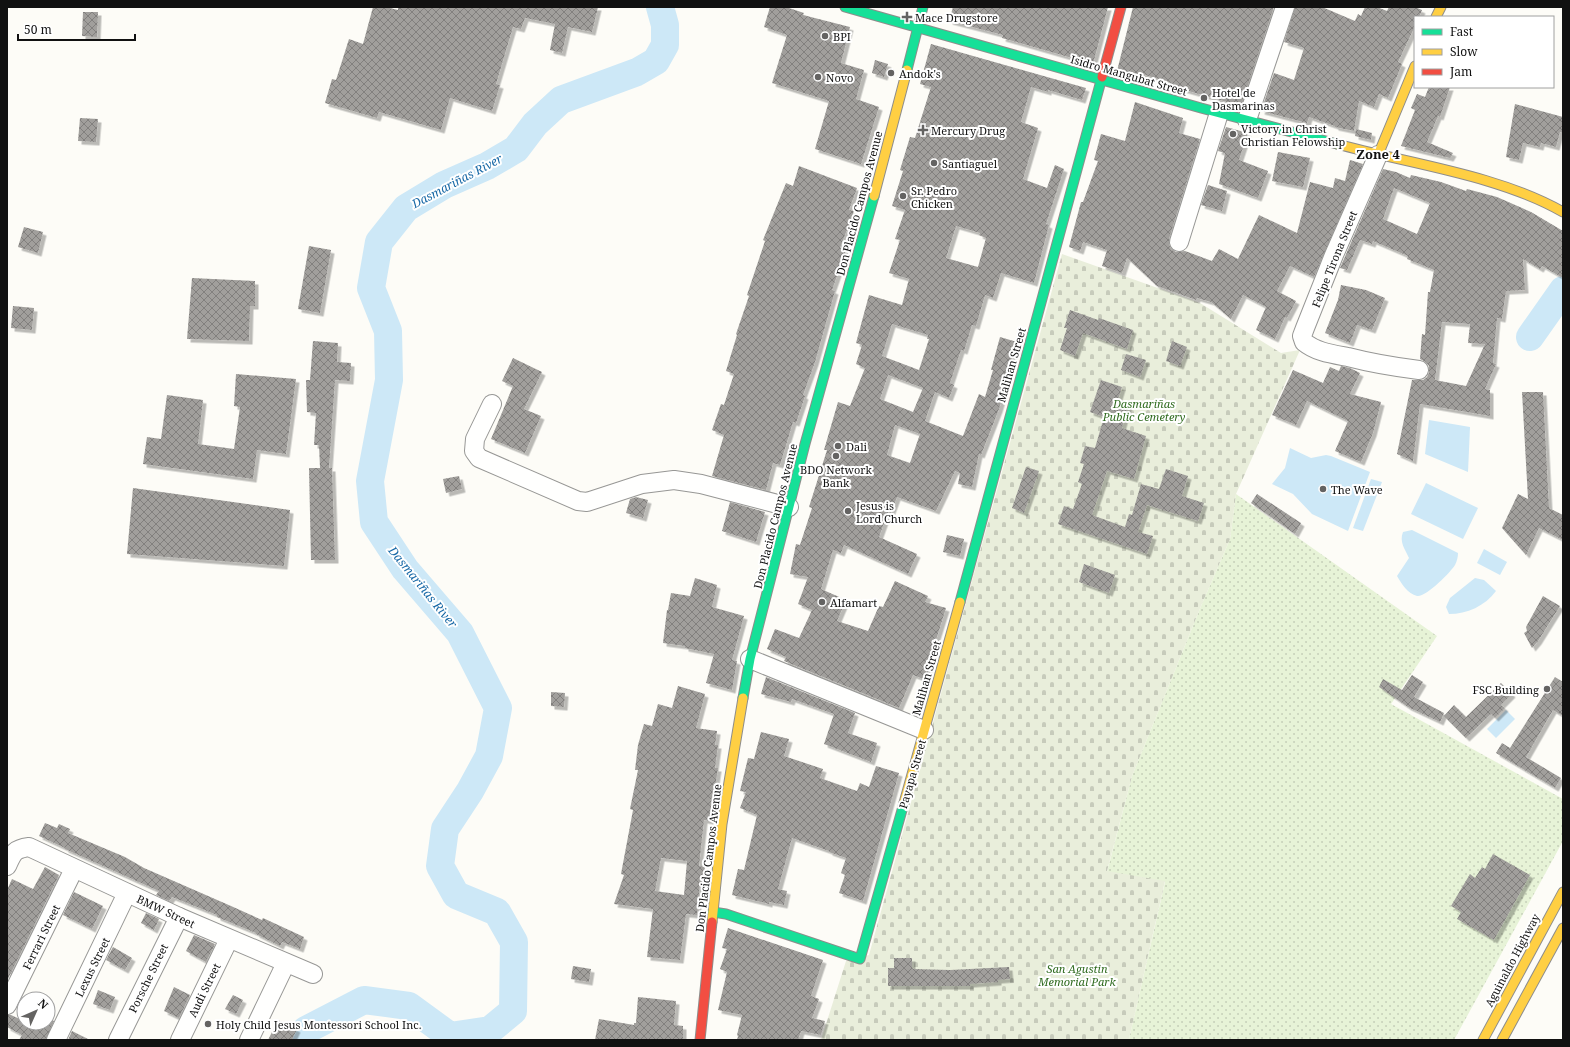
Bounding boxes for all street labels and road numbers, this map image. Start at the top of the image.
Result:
street label: Isidro Mangubat Street [1069,51,1189,99]
street label: Don Placido Campos Avenue [832,129,886,277]
street label: Felipe Tirona Street [1308,208,1360,310]
street label: Malihan Street [993,326,1029,404]
street label: Don Placido Campos Avenue [750,442,800,590]
street label: Malihan Street [908,639,944,717]
street label: Payapa Street [895,737,929,810]
street label: Don Placido Campos Avenue [691,783,725,933]
street label: BMW Street [134,891,198,931]
street label: Ferrari Street [19,902,63,972]
street label: Aguinaldo Highway [1481,910,1543,1009]
street label: Lexus Street [71,935,113,999]
street label: Porsche Street [125,941,171,1015]
street label: Audi Street [184,960,224,1020]

